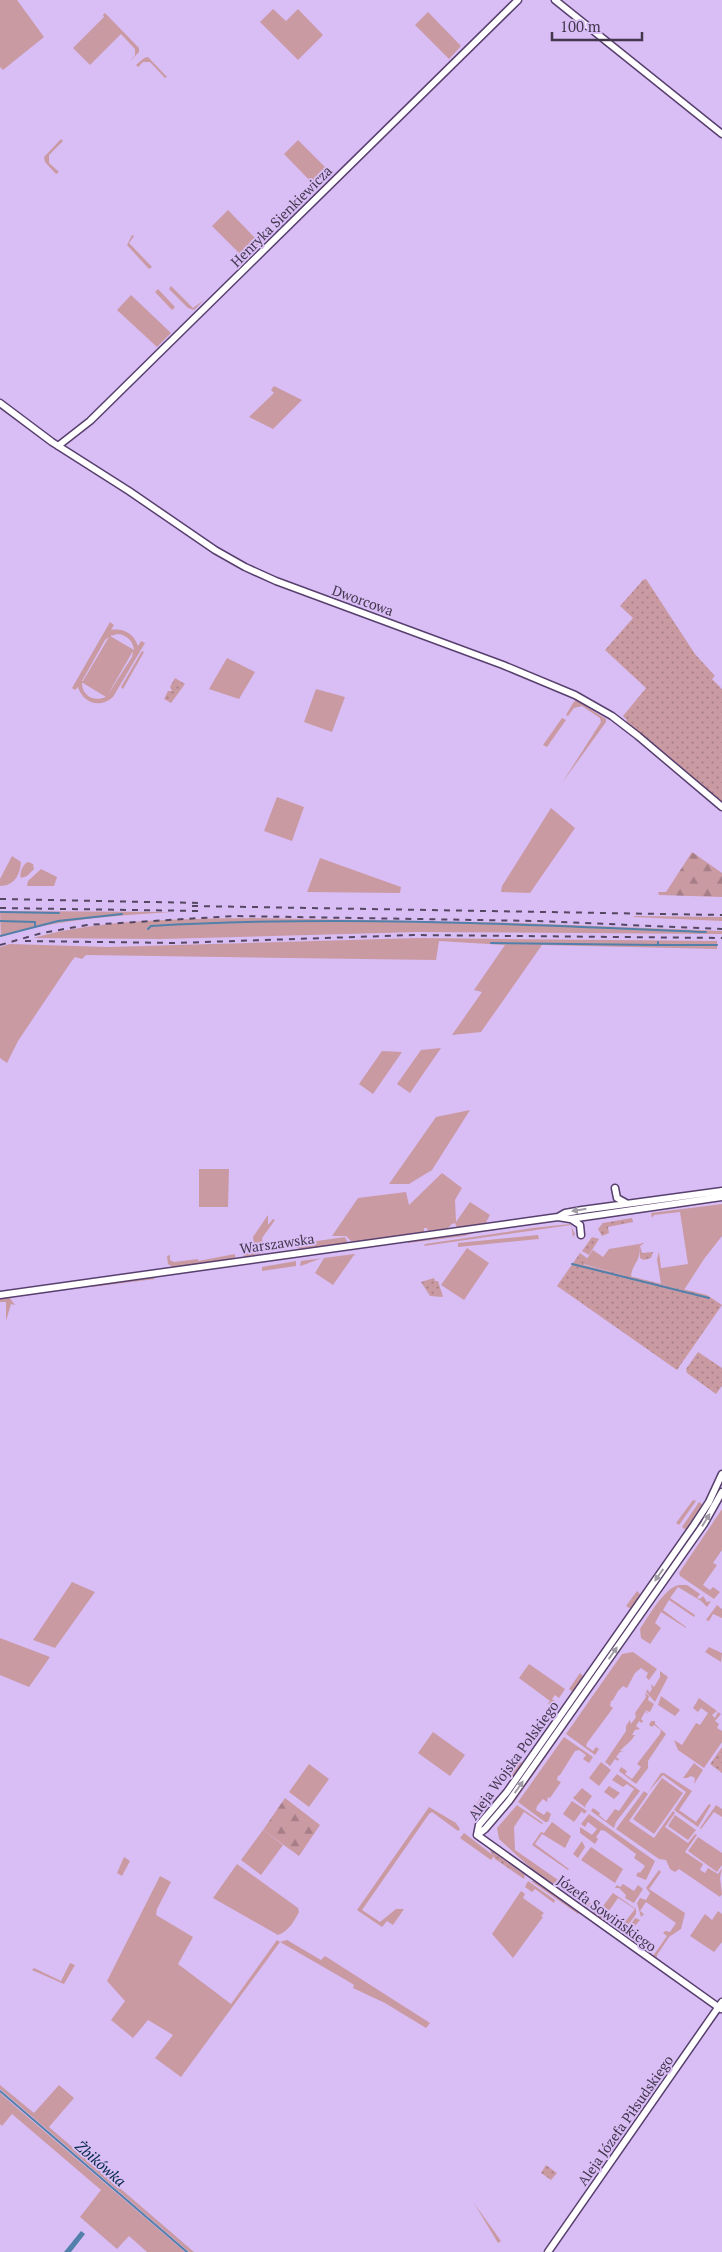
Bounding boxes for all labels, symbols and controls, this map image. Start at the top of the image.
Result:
scale bar [552,10,642,42]
text: 100 m [560,16,601,36]
street label: Henryka Sienkiewicza [226,161,336,271]
street label: Dworcowa [330,580,396,620]
one-way arrow [570,1207,586,1215]
street label: Warszawska [238,1228,316,1258]
one-way arrow [701,1514,711,1527]
one-way arrow [654,1568,664,1581]
one-way arrow [608,1647,618,1660]
street label: Aleja Wojska Polskiego [463,1697,563,1823]
one-way arrow [514,1780,524,1793]
street label: Józefa Sowińskiego [553,1870,661,1956]
street label: Aleja Józefa Piłsudskiego [573,2051,677,2189]
water label: Żbikówka [71,2135,131,2191]

